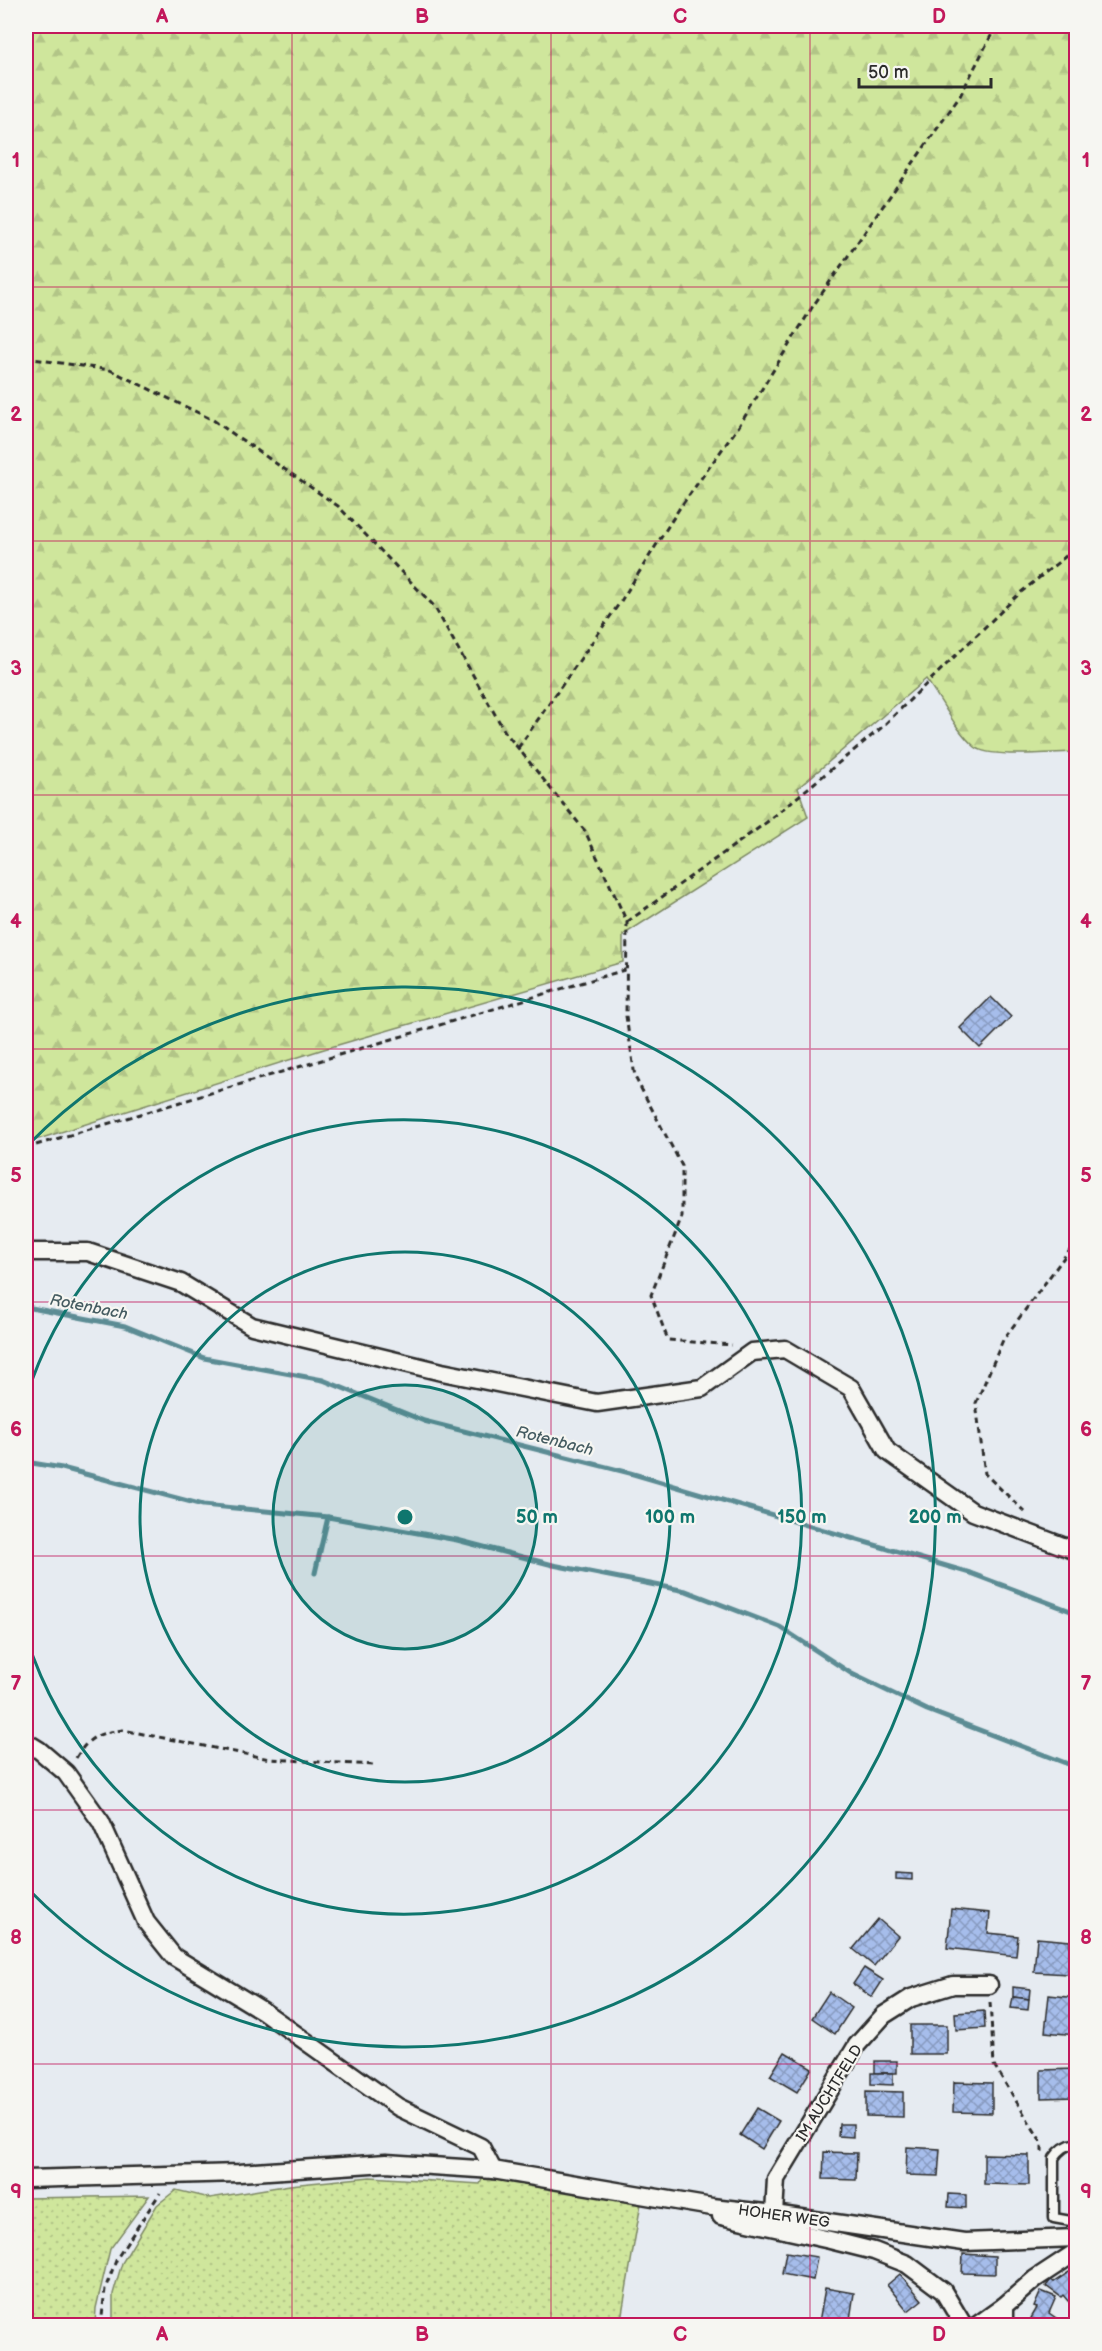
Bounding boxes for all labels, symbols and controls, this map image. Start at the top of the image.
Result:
text: A [155,5,169,29]
text: B [415,5,429,29]
text: C [673,5,687,29]
text: D [932,5,946,29]
scale bar [859,51,991,89]
text: 50 m [868,62,909,83]
text: 1 [12,149,20,173]
text: 1 [1082,149,1090,173]
text: 2 [10,403,22,427]
text: 2 [1080,403,1092,427]
text: 3 [10,657,22,681]
text: 3 [1080,657,1092,681]
text: 4 [10,910,22,934]
text: 4 [1080,910,1092,934]
text: 5 [10,1164,22,1188]
text: 5 [1080,1164,1092,1188]
water label: Rotenbach [48,1291,129,1324]
text: 6 [10,1418,22,1442]
text: 6 [1080,1418,1092,1442]
water label: Rotenbach [514,1423,595,1460]
centre of rings [395,1507,415,1527]
text: 50 m [516,1507,558,1528]
text: 100 m [645,1507,695,1528]
text: 150 m [777,1507,827,1528]
text: 200 m [908,1507,962,1528]
text: 7 [10,1672,22,1696]
text: 7 [1080,1672,1092,1696]
text: 8 [10,1926,22,1950]
text: 8 [1080,1926,1092,1950]
street label: IM AUCHTFELD [792,2041,867,2145]
text: 9 [10,2180,22,2204]
text: 9 [1080,2180,1092,2204]
street label: HOHER WEG [737,2201,831,2232]
text: A [155,2323,169,2347]
text: B [415,2323,429,2347]
text: C [673,2323,687,2347]
text: D [932,2323,946,2347]

